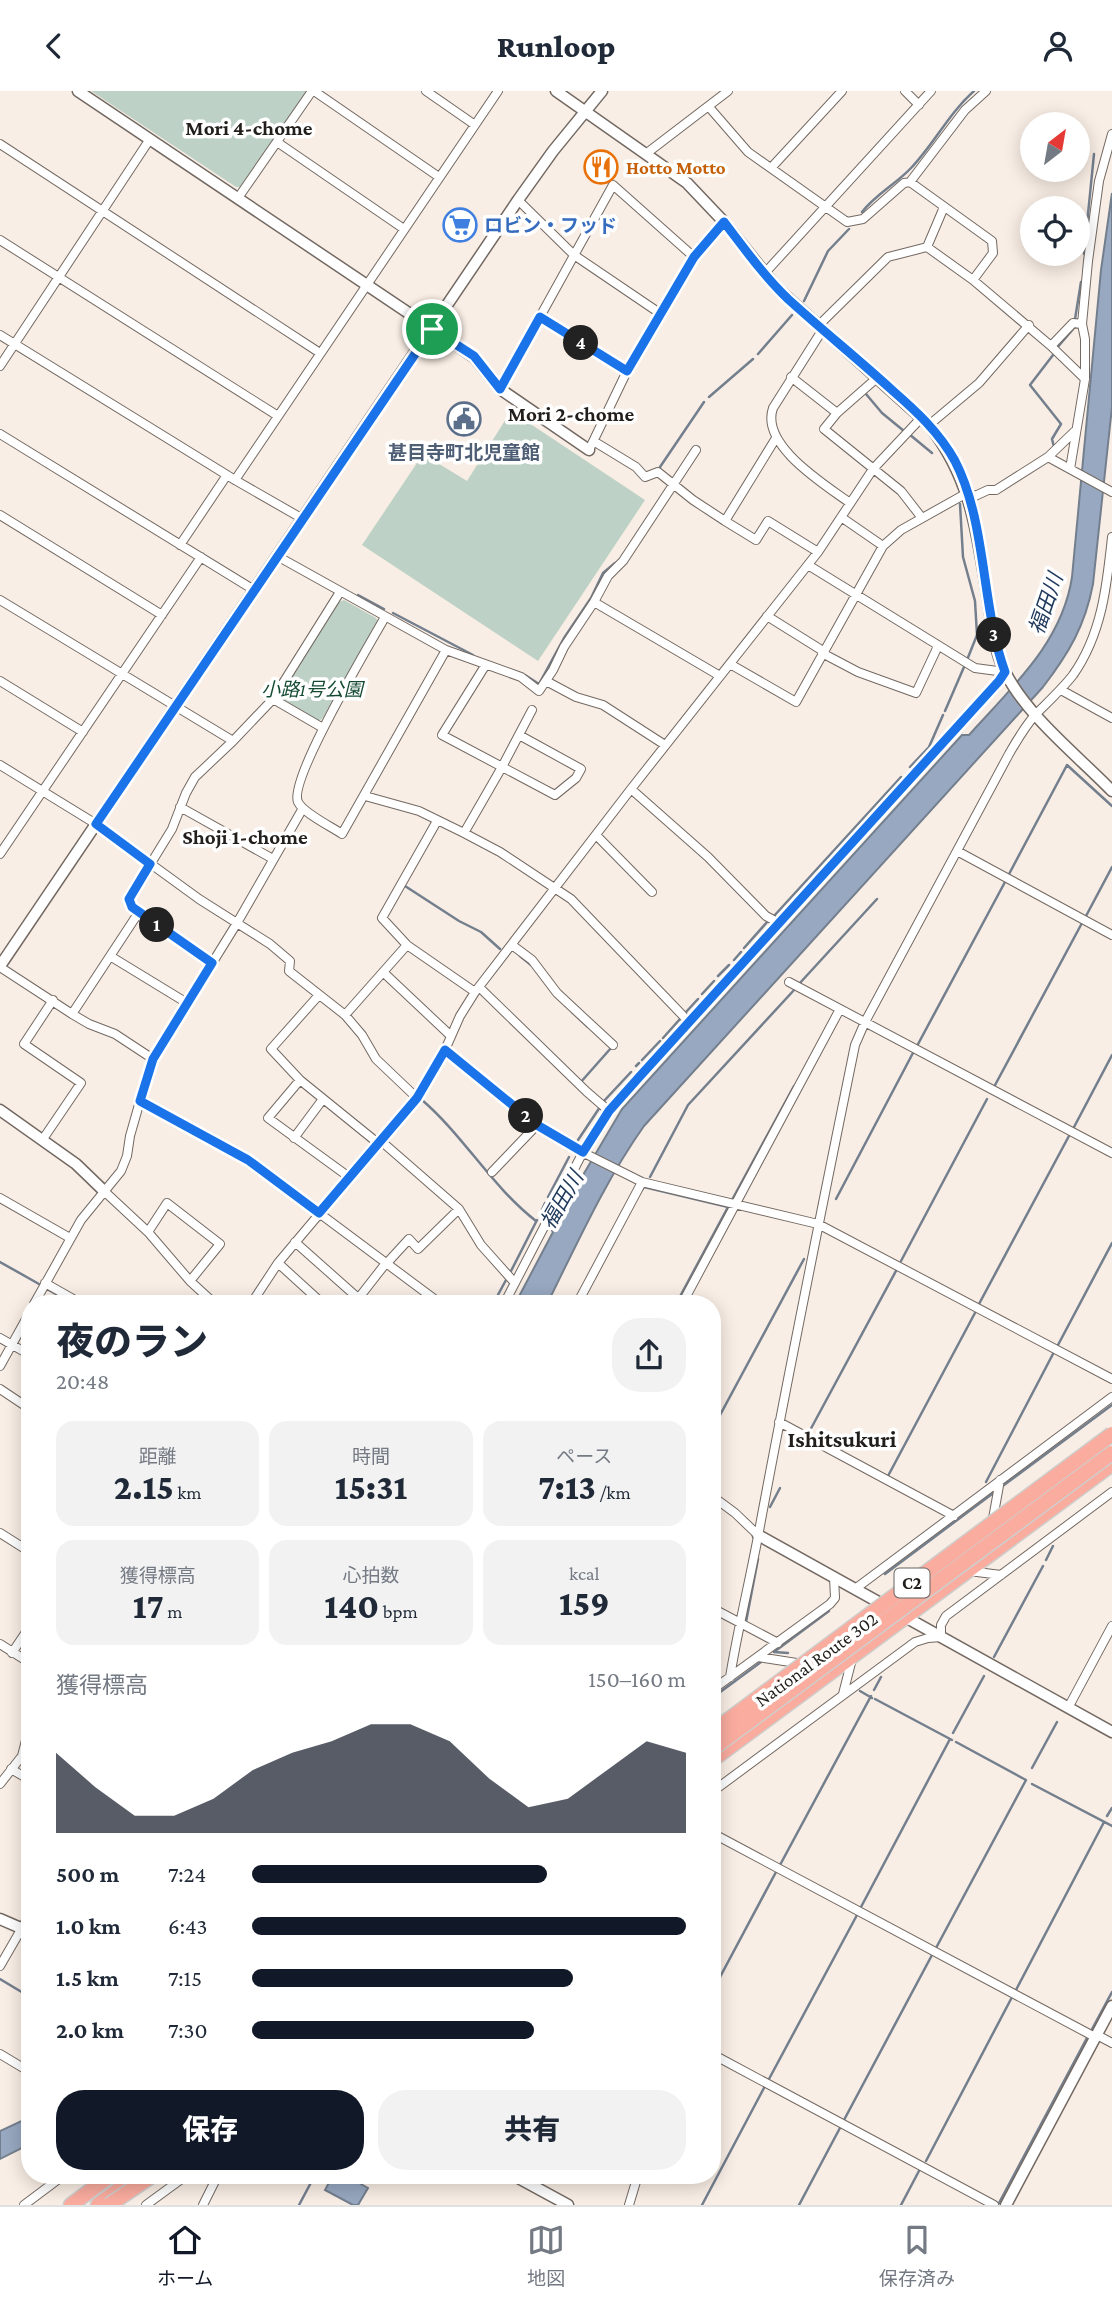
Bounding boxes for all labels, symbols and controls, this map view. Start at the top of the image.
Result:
icon: back [35,27,73,65]
icon: person [1039,27,1077,65]
text: Runloop [497,28,615,64]
north arrow [1020,112,1090,182]
map controls [1020,112,1090,266]
district label: Mori 4-chome [185,116,313,140]
restaurant icon: Hotto Motto [582,148,620,186]
place label: Hotto Motto [626,157,726,178]
button: locate [1020,196,1090,266]
supermarket icon: ロビン・フッド [441,206,479,244]
place label: ロビン・フッド [484,215,617,236]
pin [402,299,462,359]
icon: arrive [413,310,451,348]
pin: 4 [564,325,598,361]
text: 4 [575,332,586,353]
public building icon: 甚目寺町北児童館 [445,400,483,438]
district label: Mori 2-chome [508,402,635,426]
place label: 甚目寺町北児童館 [388,442,540,463]
water label: 福田川 [1024,568,1068,638]
pin: 3 [976,617,1012,653]
text: 3 [989,624,998,645]
park label: 小路1号公園 [261,679,366,700]
district label: Shoji 1-chome [182,825,308,849]
pin: 1 [140,907,174,943]
text: 1 [153,914,160,935]
pin: 2 [508,1098,544,1133]
text: 2 [521,1105,530,1126]
water label: 福田川 [536,1165,589,1233]
button: share [612,1318,686,1392]
text: 夜のラン [56,1321,208,1363]
text: 20:48 [56,1368,109,1394]
district label: Ishitsukuri [788,1426,897,1452]
text: 距離 [139,1446,177,1467]
text: 時間 [352,1446,390,1467]
text: ペース [556,1446,612,1467]
text: 2.15 [114,1468,174,1507]
text: 15:31 [335,1468,407,1507]
text: 7:13 [538,1468,596,1507]
text: km [174,1482,202,1503]
text: /km [596,1482,631,1503]
text: kcal [569,1563,600,1584]
text: 獲得標高 [120,1565,196,1586]
text: 心拍数 [342,1565,400,1586]
road number: C2 [894,1569,930,1597]
text: 159 [559,1584,610,1623]
text: 17 [133,1587,164,1626]
text: 140 [324,1587,379,1626]
text: m [164,1601,183,1622]
text: bpm [379,1601,418,1622]
street label: National Route 302 [751,1608,881,1711]
text: 150–160 m [588,1666,686,1692]
text: 獲得標高 [56,1672,148,1698]
text: 500 m [56,1861,119,1887]
text: 7:24 [168,1861,206,1887]
text: 1.0 km [56,1913,121,1939]
text: 6:43 [168,1913,207,1939]
text: 1.5 km [56,1965,119,1991]
text: 7:15 [168,1965,202,1991]
text: 2.0 km [56,2017,124,2043]
text: 7:30 [168,2017,207,2043]
button: 保存 [56,2090,364,2170]
button: 共有 [378,2090,686,2170]
tab: ホーム [157,2221,213,2290]
tab: 地図 [527,2221,565,2290]
tab: 保存済み [879,2221,955,2290]

